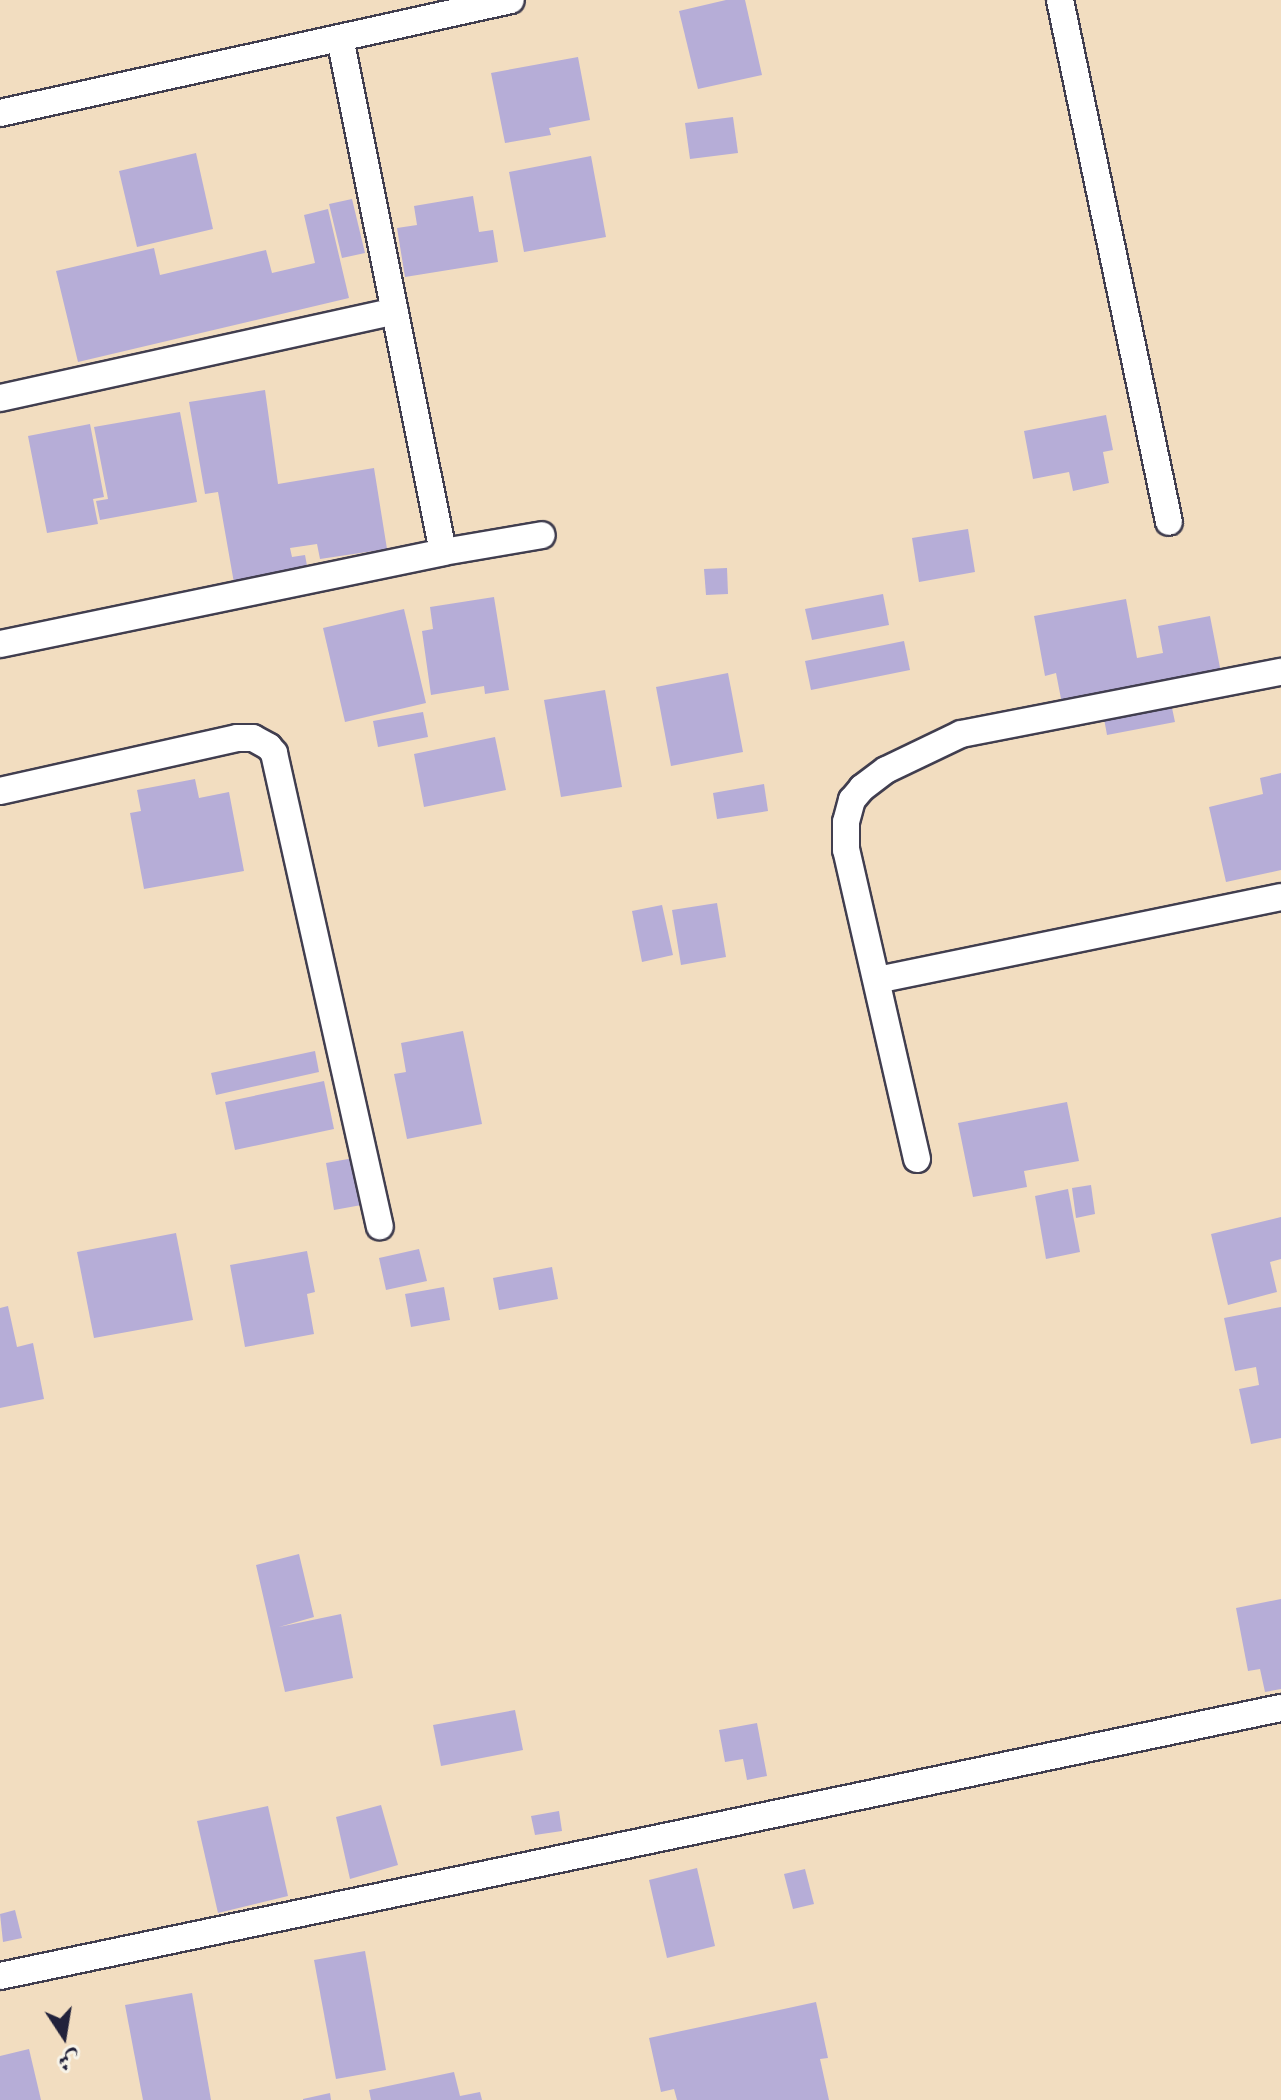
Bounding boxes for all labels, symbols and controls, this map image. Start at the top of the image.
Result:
north arrow [24,1996,104,2076]
text: ش [56,2044,83,2075]

